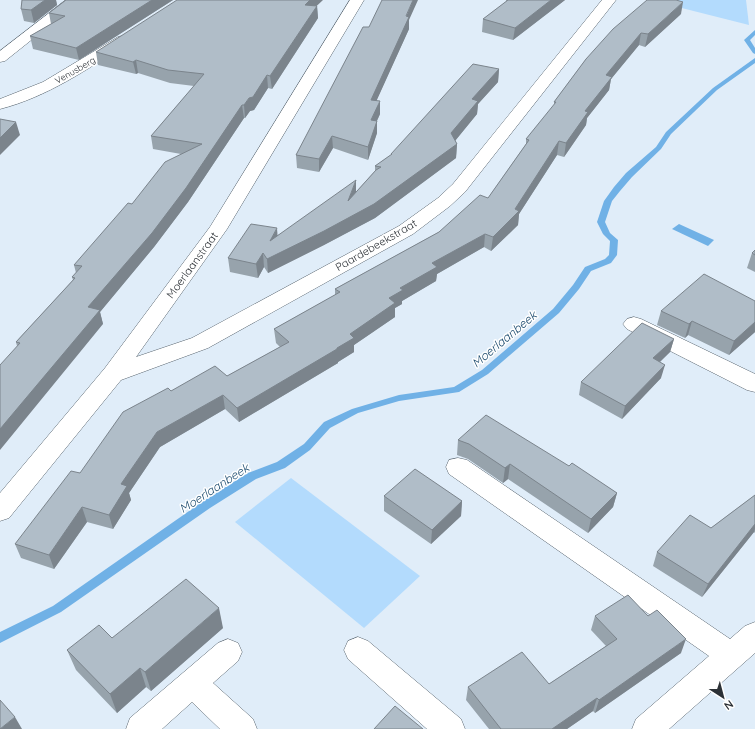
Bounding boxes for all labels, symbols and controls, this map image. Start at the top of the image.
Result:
street label: Venusberg [53,54,97,86]
street label: Paardebeekstraat [333,216,420,274]
street label: Moerlaanstraat [163,229,221,301]
water label: Moerlaanbeek [468,306,541,371]
water label: Moerlaanbeek [176,459,253,516]
north arrow [703,677,743,717]
text: N [721,697,736,713]

